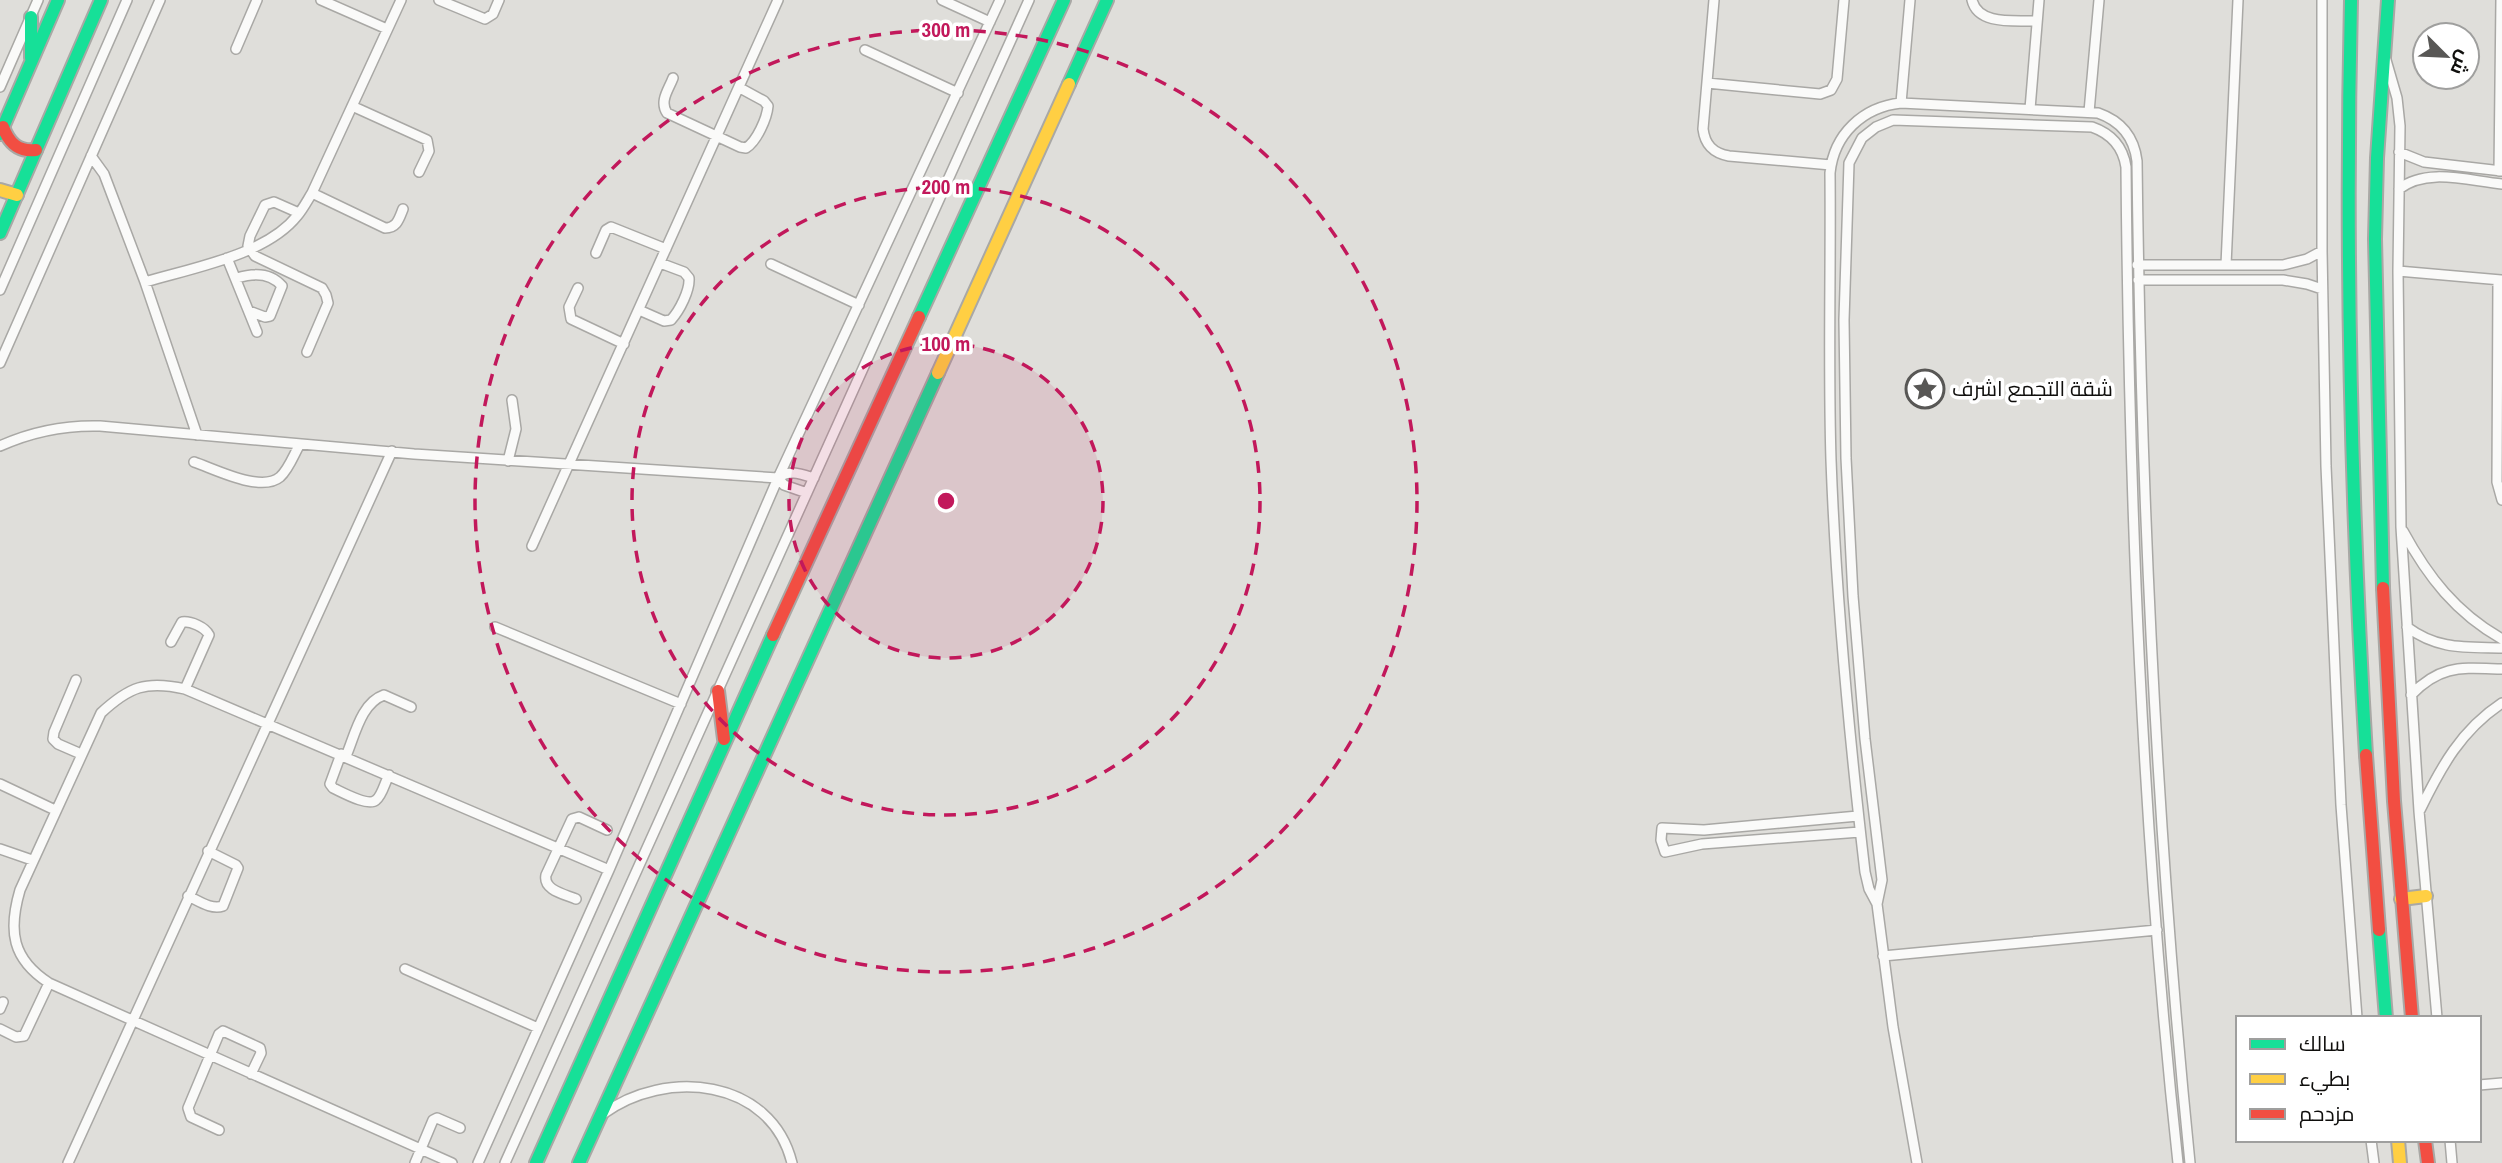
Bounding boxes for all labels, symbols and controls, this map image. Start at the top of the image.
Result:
text: 300 m [922,15,970,44]
north arrow [2411,21,2481,91]
text: ش [2445,46,2478,79]
text: 200 m [922,172,970,201]
text: 100 m [922,329,970,358]
place icon: شقة التجمع اشرف [1904,368,1946,410]
place label: شقة التجمع اشرف [1952,374,2113,403]
centre of rings [934,489,958,513]
legend [2236,1016,2481,1142]
text: سالك [2299,1029,2346,1058]
text: بطيء [2299,1064,2350,1095]
text: مزدحم [2299,1099,2354,1128]

